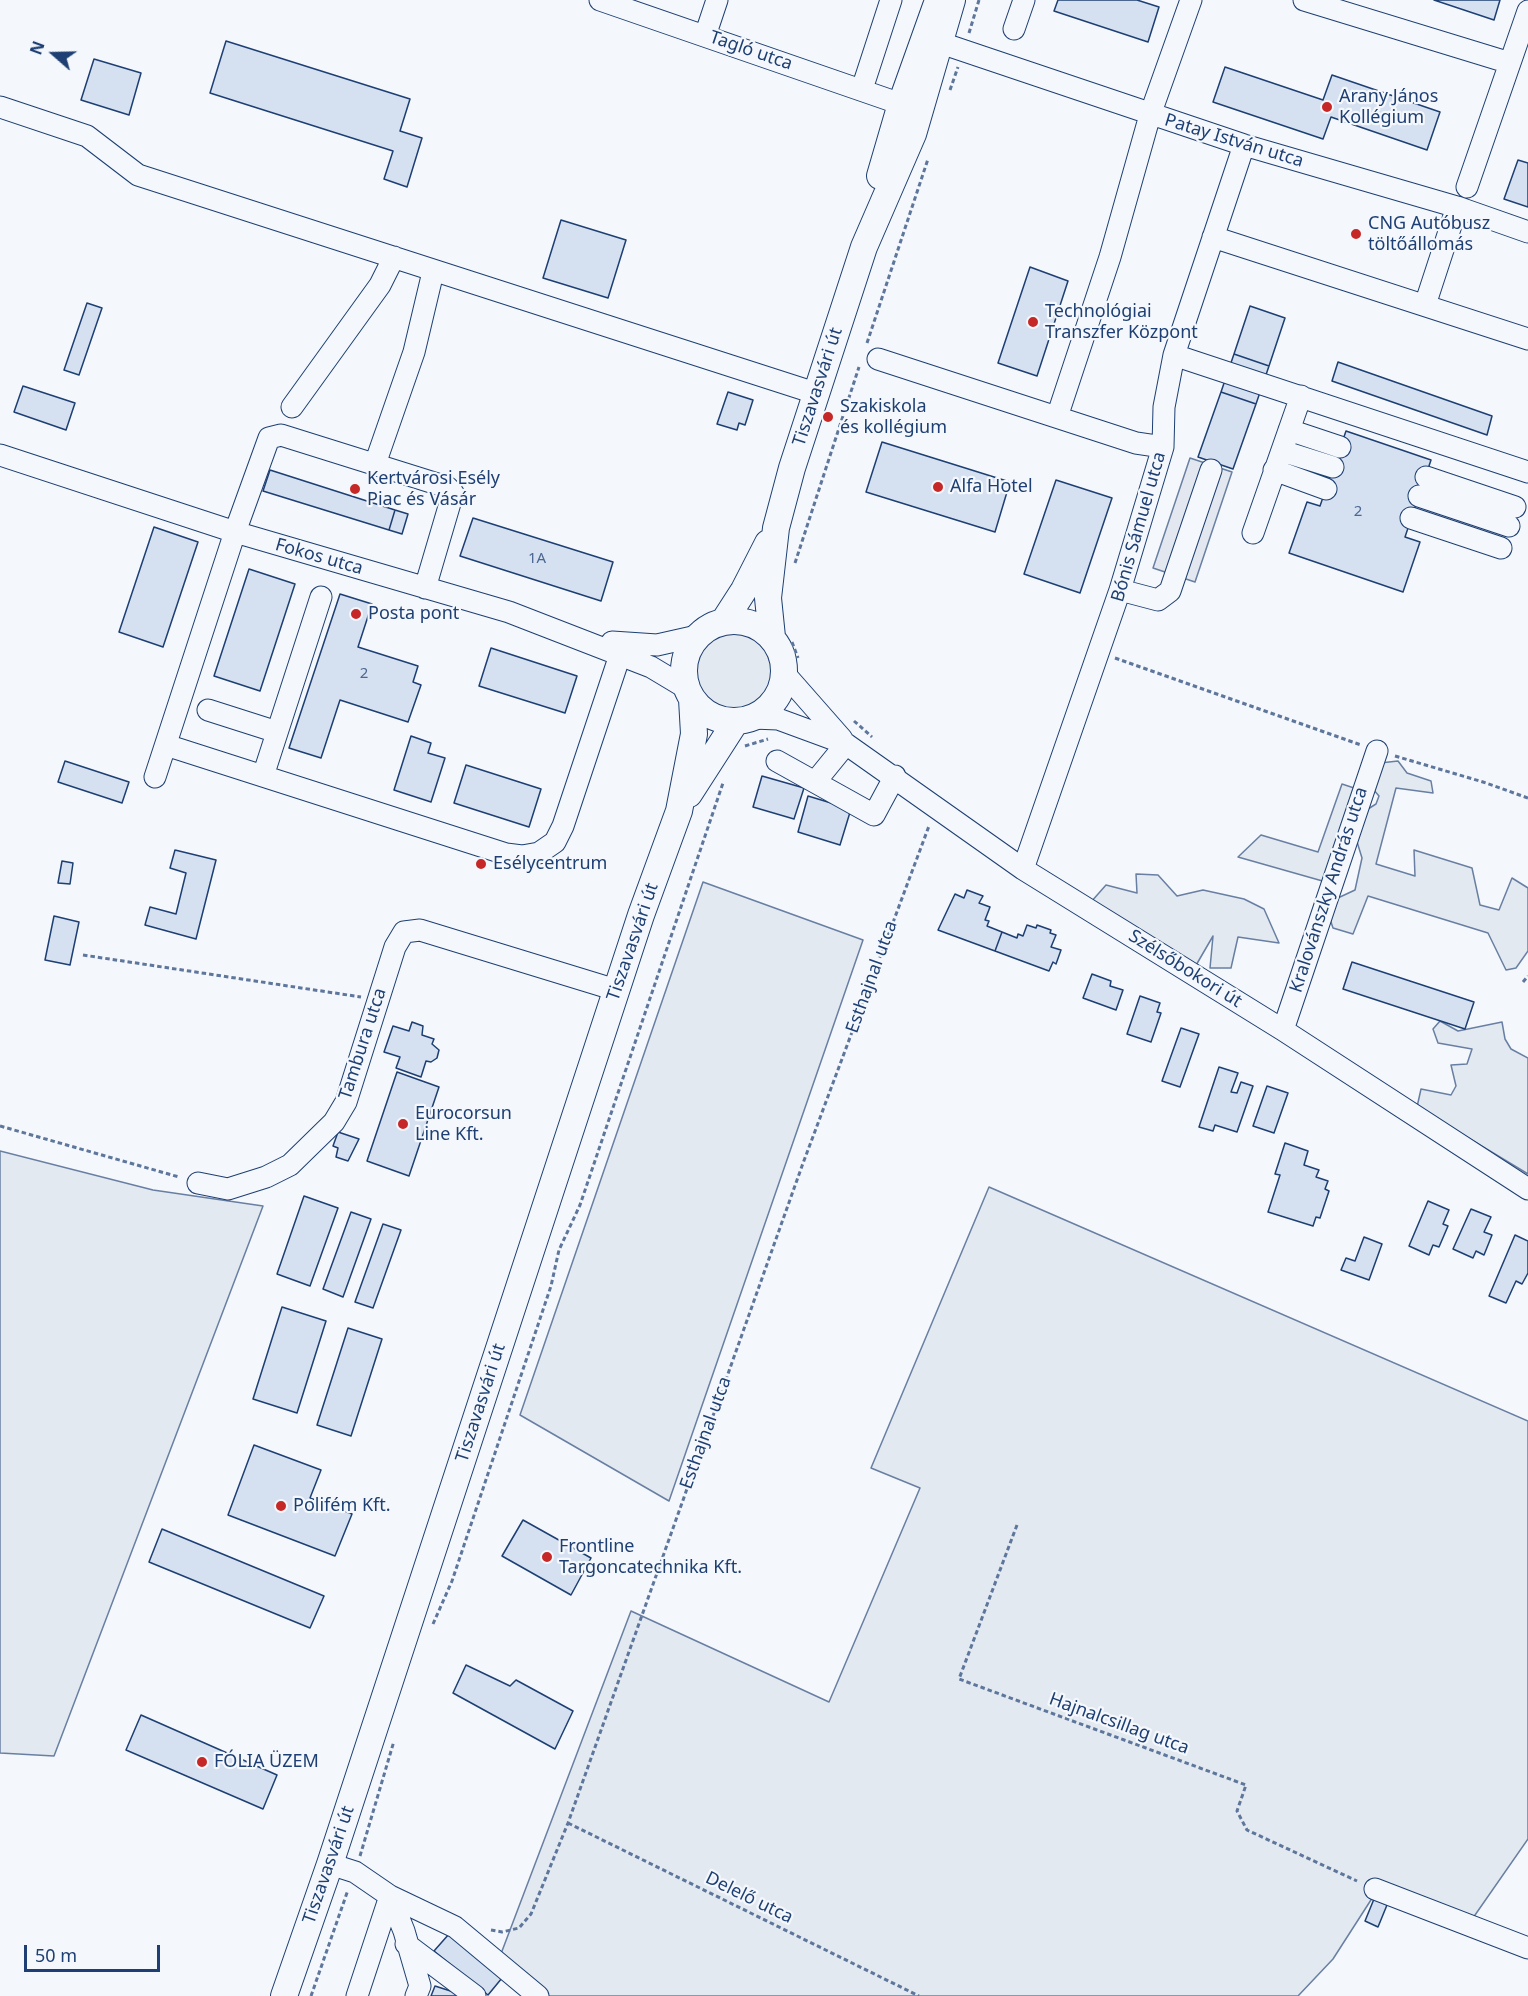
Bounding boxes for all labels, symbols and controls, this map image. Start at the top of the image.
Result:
north arrow [24,24,84,84]
street label: Tagló utca [707,27,795,75]
text: N [25,38,50,58]
place label: Arany János Kollégium [1339,86,1438,128]
marker: Arany János Kollégium [1320,100,1334,114]
street label: Patay István utca [1162,110,1306,172]
place label: CNG Autóbusz töltőállomás [1368,213,1490,256]
marker: CNG Autóbusz töltőállomás [1349,227,1363,241]
place label: Technológiai Transzfer Központ [1045,301,1198,344]
marker: Technológiai Transzfer Központ [1026,315,1040,329]
street label: Tiszavasvári út [789,325,847,449]
place label: Szakiskola és kollégium [840,396,947,438]
marker: Szakiskola és kollégium [821,410,835,424]
street label: Bónis Sámuel utca [1107,449,1171,605]
place label: Kertvárosi Esély Piac és Vásár [367,468,500,510]
place label: Alfa Hotel [950,476,1033,498]
marker: Alfa Hotel [931,480,945,494]
marker: Kertvárosi Esély Piac és Vásár [348,482,362,496]
house number: 2 [1354,503,1362,521]
street label: Fokos utca [273,534,365,580]
house number: 1A [528,550,546,568]
place label: Posta pont [368,603,459,625]
marker: Posta pont [349,607,363,621]
house number: 2 [360,665,368,683]
street label: Kralovánszky András utca [1286,784,1372,996]
place label: Esélycentrum [493,853,607,875]
marker: Esélycentrum [474,857,488,871]
street label: Tiszavasvári út [603,880,663,1004]
street label: Esthajnal utca [842,918,902,1036]
street label: Szélsőbokori út [1124,926,1246,1012]
street label: Tambura utca [335,986,391,1102]
place label: Eurocorsun Line Kft. [415,1103,512,1146]
marker: Eurocorsun Line Kft. [396,1117,410,1131]
street label: Tiszavasvári út [452,1341,510,1465]
street label: Esthajnal utca [676,1374,736,1492]
place label: Polifém Kft. [293,1495,391,1517]
marker: Polifém Kft. [274,1499,288,1513]
place label: Frontline Targoncatechnika Kft. [559,1536,742,1578]
marker: Frontline Targoncatechnika Kft. [540,1550,554,1564]
street label: Hajnalcsillag utca [1046,1689,1192,1759]
place label: FÓLIA ÜZEM [214,1751,319,1773]
marker: FÓLIA ÜZEM [195,1755,209,1769]
street label: Tiszavasvári út [299,1803,359,1927]
street label: Delelő utca [702,1868,796,1928]
scale bar [27,1933,164,1971]
text: 50 m [35,1943,77,1967]

